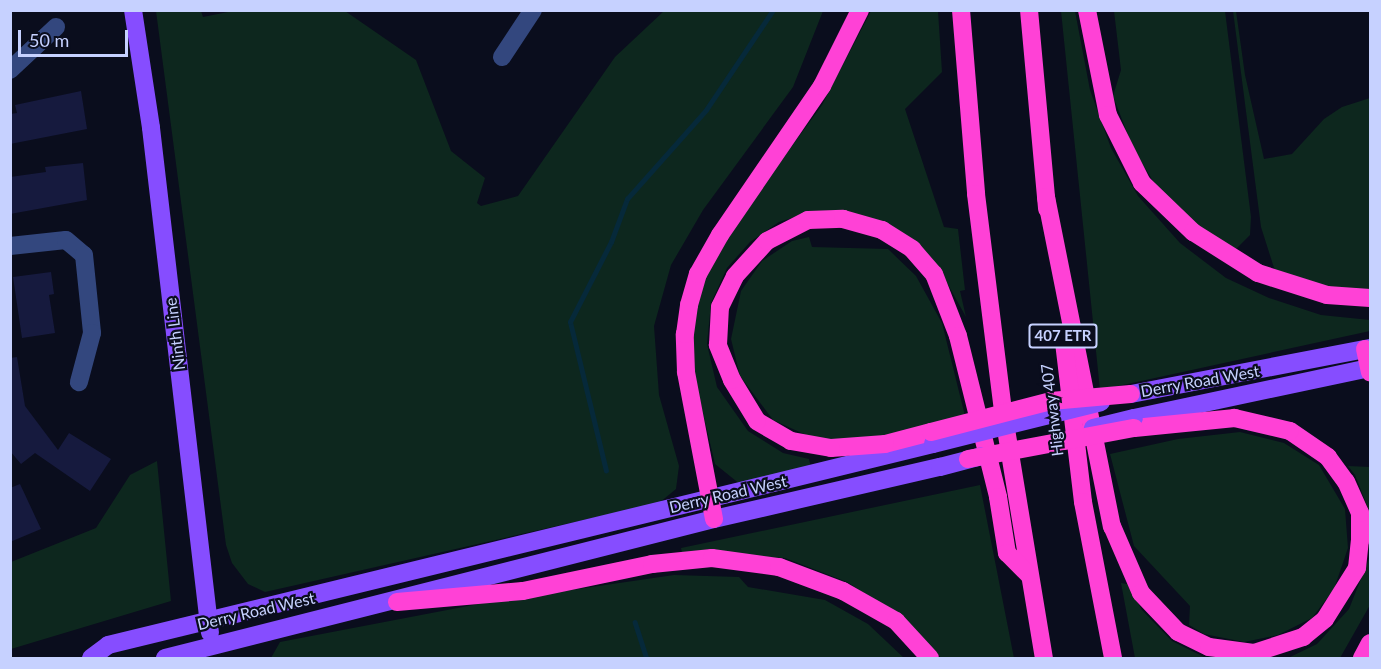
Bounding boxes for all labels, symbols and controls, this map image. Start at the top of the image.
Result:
scale bar [21,18,130,56]
text: 50 m [29,29,69,51]
street label: Ninth Line [161,297,189,371]
road number: 407 ETR [1027,324,1099,348]
street label: Derry Road West [1139,361,1261,401]
street label: Highway 407 [1037,362,1067,458]
street label: Derry Road West [667,471,789,517]
street label: Derry Road West [195,588,317,634]

